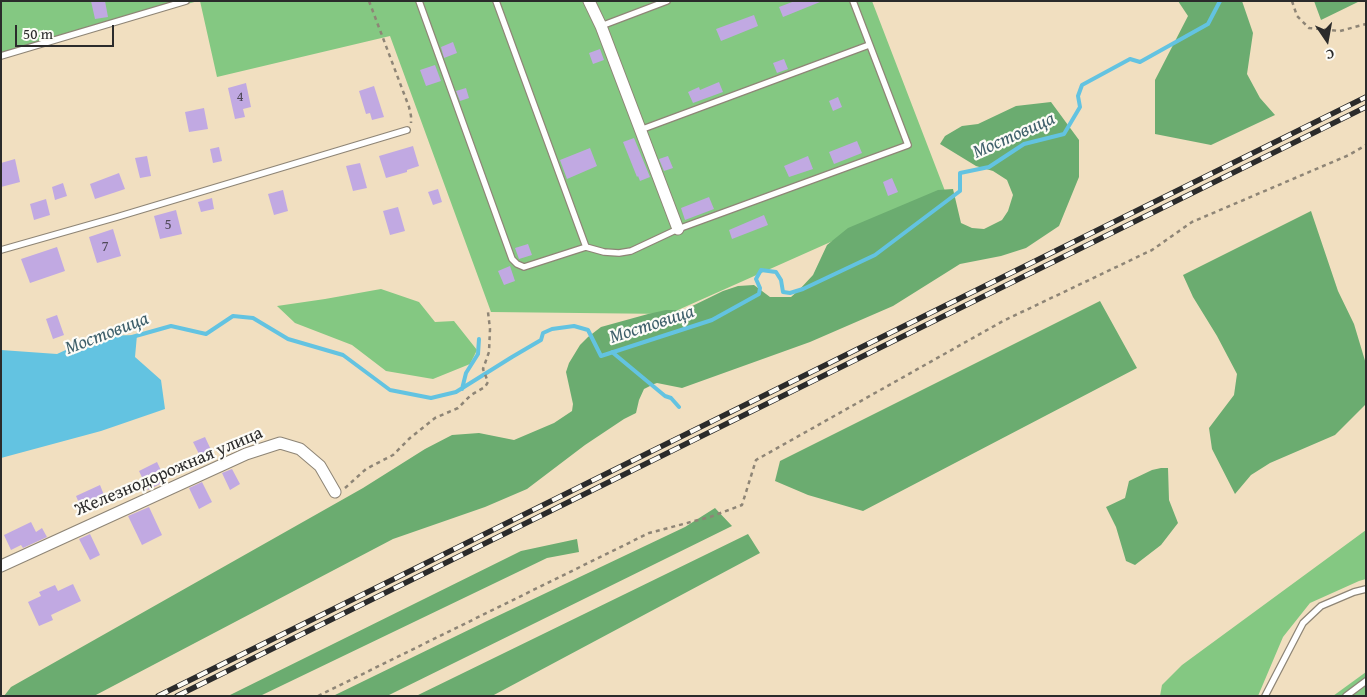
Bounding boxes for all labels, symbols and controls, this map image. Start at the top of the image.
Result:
scale bar [18,15,116,47]
north arrow [1302,15,1352,65]
text: 50 m [23,23,53,44]
text: С [1324,44,1336,65]
house number: 4 [236,88,244,106]
water label: Мостовица [969,108,1059,164]
house number: 5 [164,216,172,234]
house number: 7 [101,238,109,256]
water label: Мостовица [607,301,697,349]
water label: Мостовица [62,308,152,360]
street label: Железнодорожная улица [72,423,266,521]

